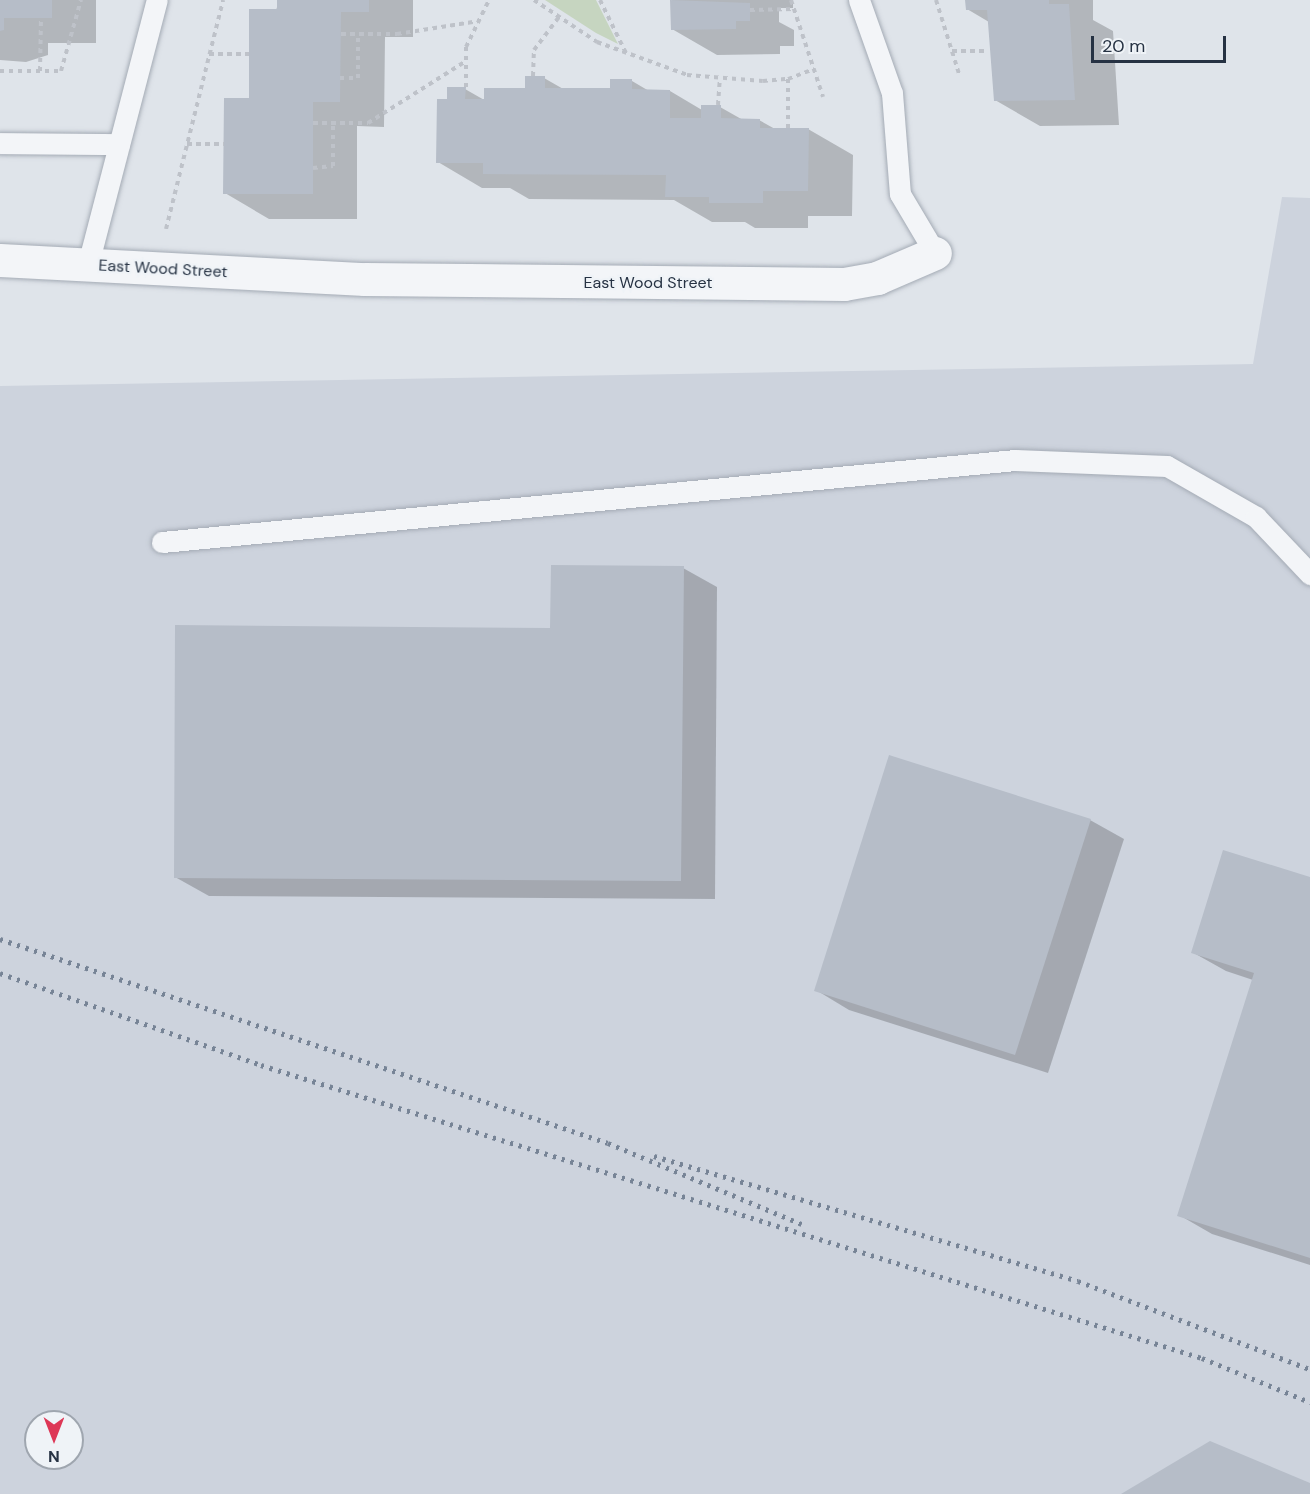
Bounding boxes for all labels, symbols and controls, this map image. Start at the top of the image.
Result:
scale bar [1094,24,1229,62]
text: 20 m [1102,34,1145,58]
street label: East Wood Street [98,256,228,282]
street label: East Wood Street [583,273,713,293]
north arrow [24,1410,84,1470]
text: N [48,1446,60,1467]

